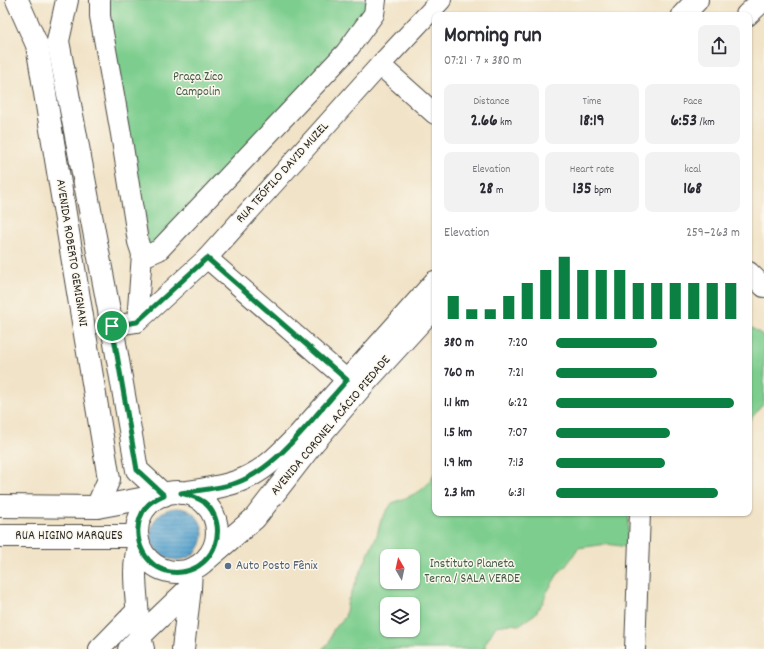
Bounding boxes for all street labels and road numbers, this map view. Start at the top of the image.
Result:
street label: RUA TEÓFILO DAVID MUZEL [232,117,334,228]
street label: AVENIDA ROBERTO GEMIGNANI [50,178,92,328]
street label: AVENIDA CORONEL ACÁCIO PIEDADE [266,352,396,500]
street label: RUA HIGINO MARQUES [15,527,123,546]

